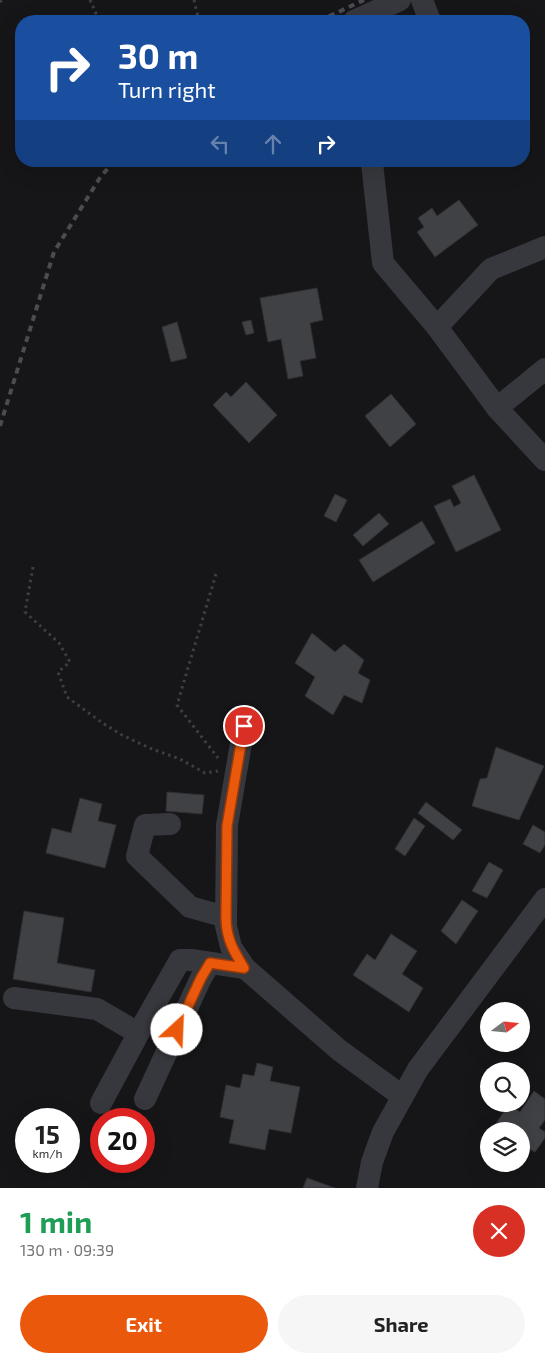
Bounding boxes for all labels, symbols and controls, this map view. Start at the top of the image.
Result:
text: 30 m [118,34,198,76]
icon: right [35,35,100,100]
text: Turn right [118,76,216,102]
icon: left [206,130,234,158]
icon: ahead [259,130,287,158]
icon: right [312,130,340,158]
pin [223,705,265,747]
icon: arrive [230,712,258,740]
north arrow [480,1002,530,1052]
map controls [480,1002,530,1172]
position arrow [150,1003,202,1055]
button: search [480,1062,530,1112]
speed limit sign: 20 [90,1108,155,1173]
text: 15 [35,1119,60,1149]
button: layers [480,1122,530,1172]
text: km/h [33,1146,62,1160]
text: 1 min [20,1203,92,1239]
button: close [473,1205,525,1257]
text: 130 m · 09:39 [20,1240,114,1259]
button: Exit [20,1295,268,1353]
button: Share [278,1295,525,1353]

